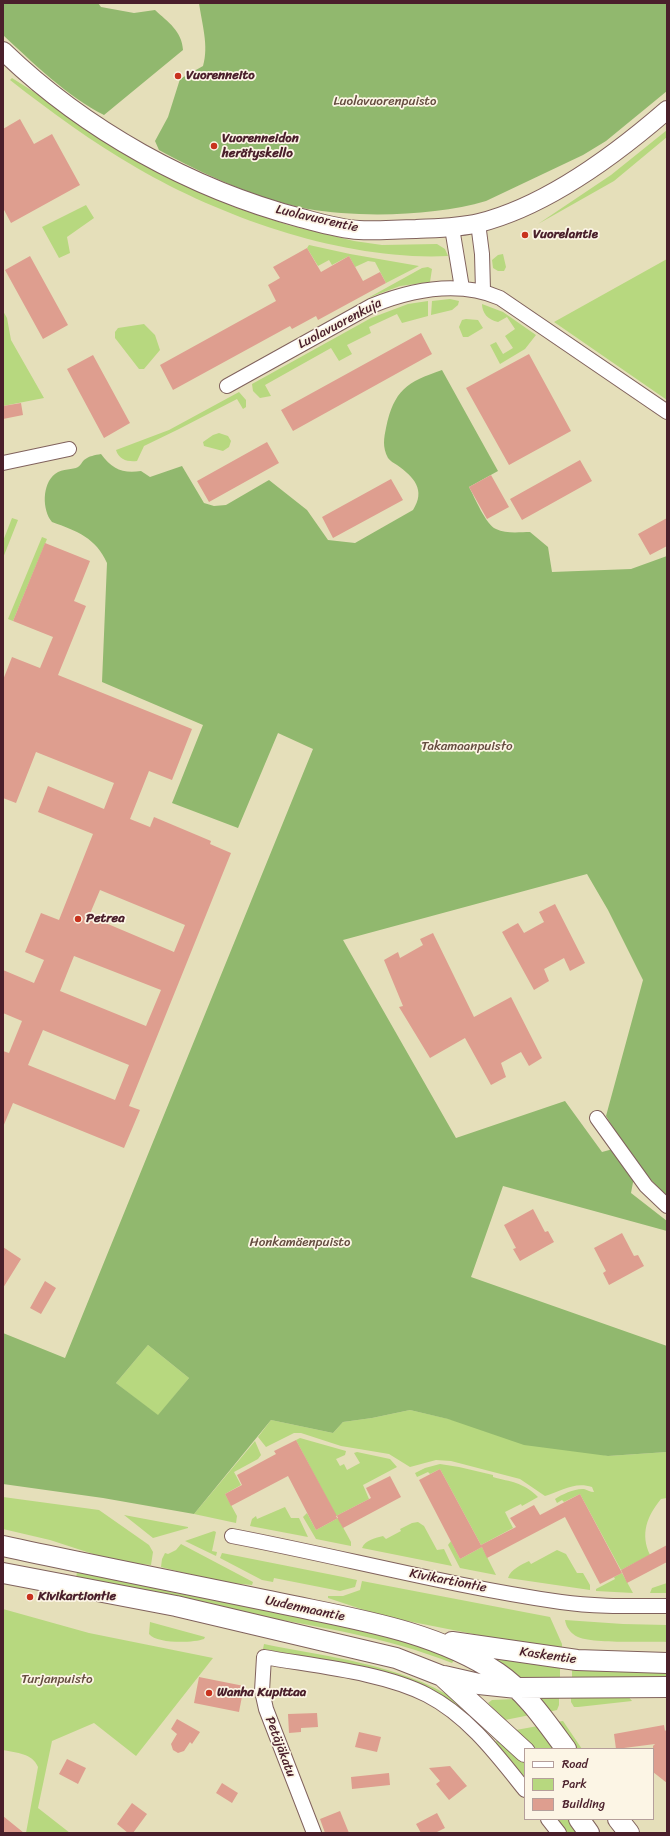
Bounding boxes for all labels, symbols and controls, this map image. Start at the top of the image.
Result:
place label: Vuorenneito [186,68,255,84]
marker: Vuorenneito [173,71,183,81]
park label: Luolavuorenpuisto [334,94,436,110]
place label: Vuorenneidon herätyskello [222,131,299,162]
marker: Vuorenneidon herätyskello [209,141,219,151]
street label: Luolavuorentie [274,202,360,236]
place label: Vuorelantie [533,227,598,243]
marker: Vuorelantie [520,230,530,240]
street label: Luolavuorenkuja [296,295,384,353]
park label: Takamaanpuisto [421,739,513,755]
place label: Petrea [86,911,125,927]
marker: Petrea [73,914,83,924]
park label: Honkamäenpuisto [250,1235,350,1251]
street label: Kivikartiontie [408,1566,488,1596]
place label: Kivikartiontie [38,1589,116,1605]
marker: Kivikartiontie [25,1592,35,1602]
street label: Uudenmaantie [264,1593,346,1625]
street label: Kaskentie [519,1644,577,1668]
park label: Turjanpuisto [21,1672,93,1688]
place label: Wanha Kupittaa [217,1685,306,1701]
marker: Wanha Kupittaa [204,1688,214,1698]
street label: Petäjäkatu [261,1715,299,1779]
legend [524,1748,654,1820]
text: Road [562,1753,588,1775]
text: Park [562,1773,587,1795]
text: Building [562,1793,605,1815]

